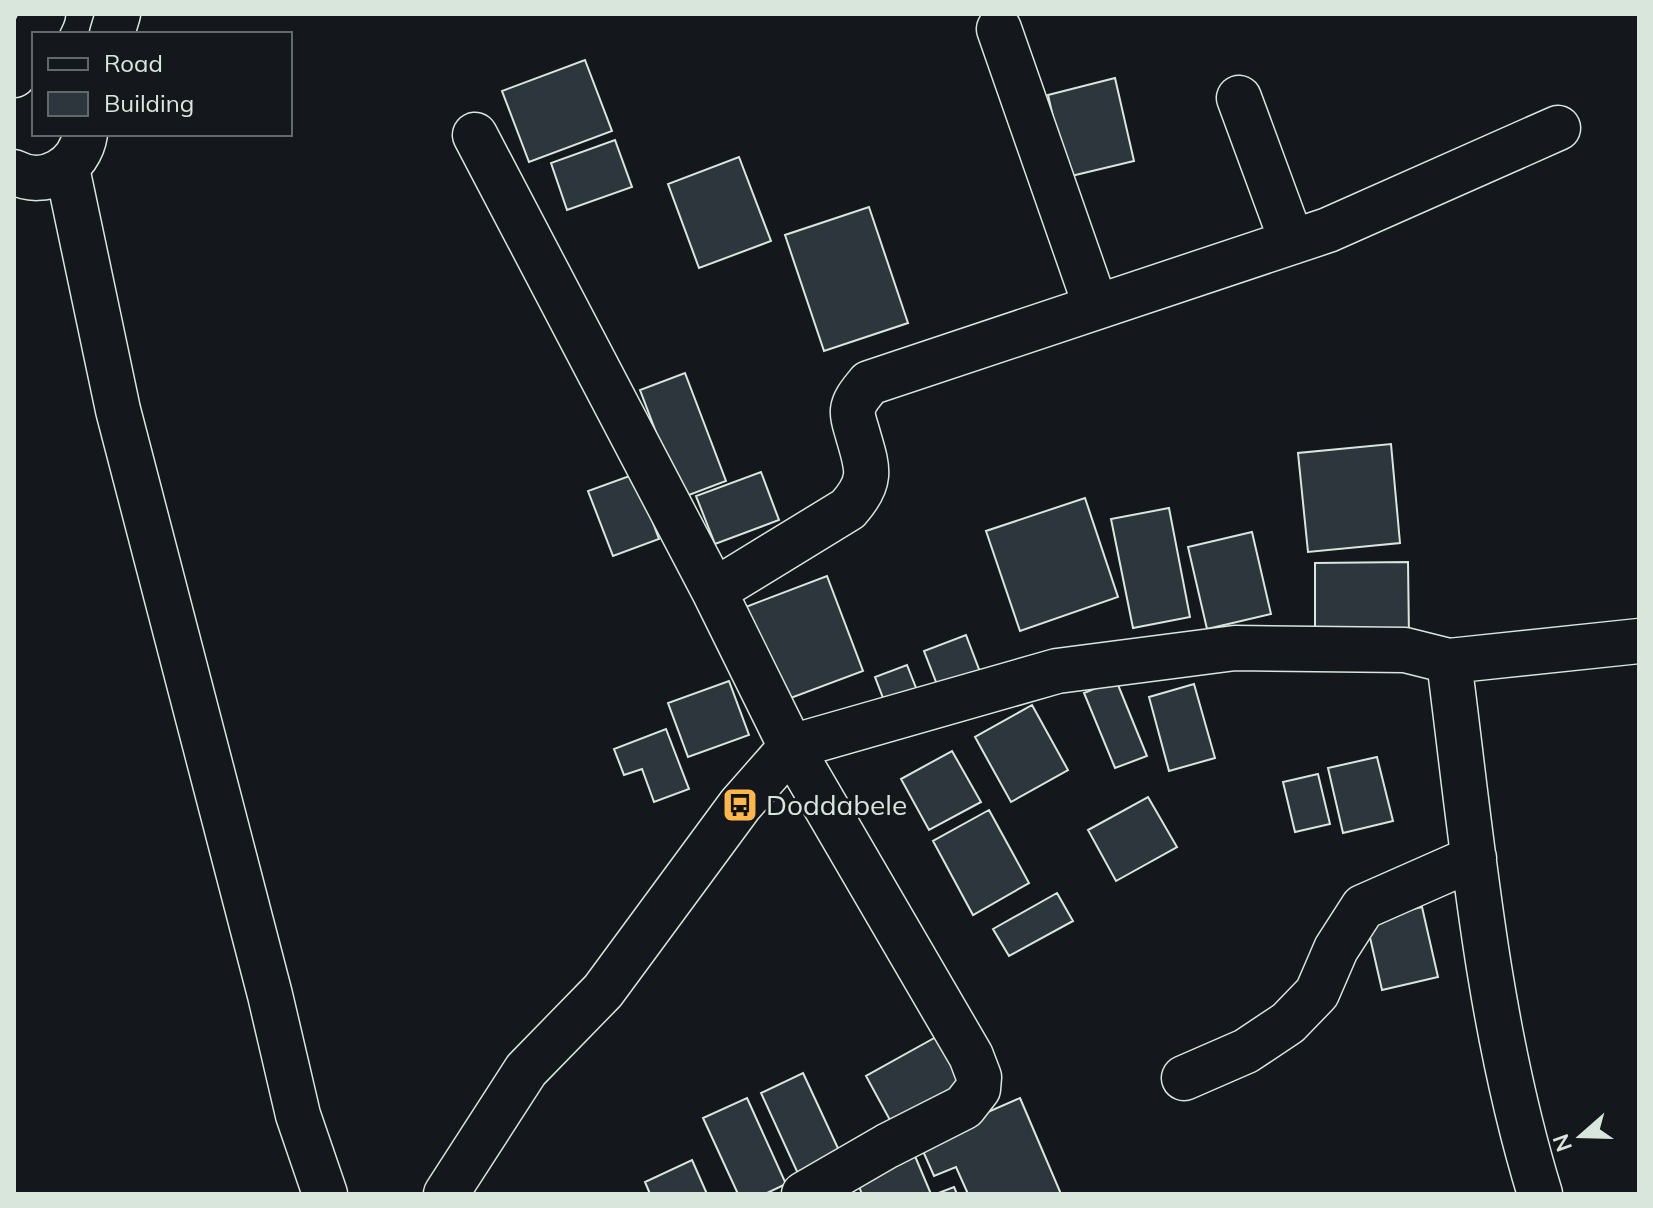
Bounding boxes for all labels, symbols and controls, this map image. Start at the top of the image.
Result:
legend [32,32,292,136]
text: Road [104,48,163,78]
text: Building [104,88,194,118]
bus stop icon: Doddabele [721,786,759,824]
place label: Doddabele [766,787,907,822]
north arrow [1541,1096,1621,1176]
text: N [1546,1130,1578,1155]

